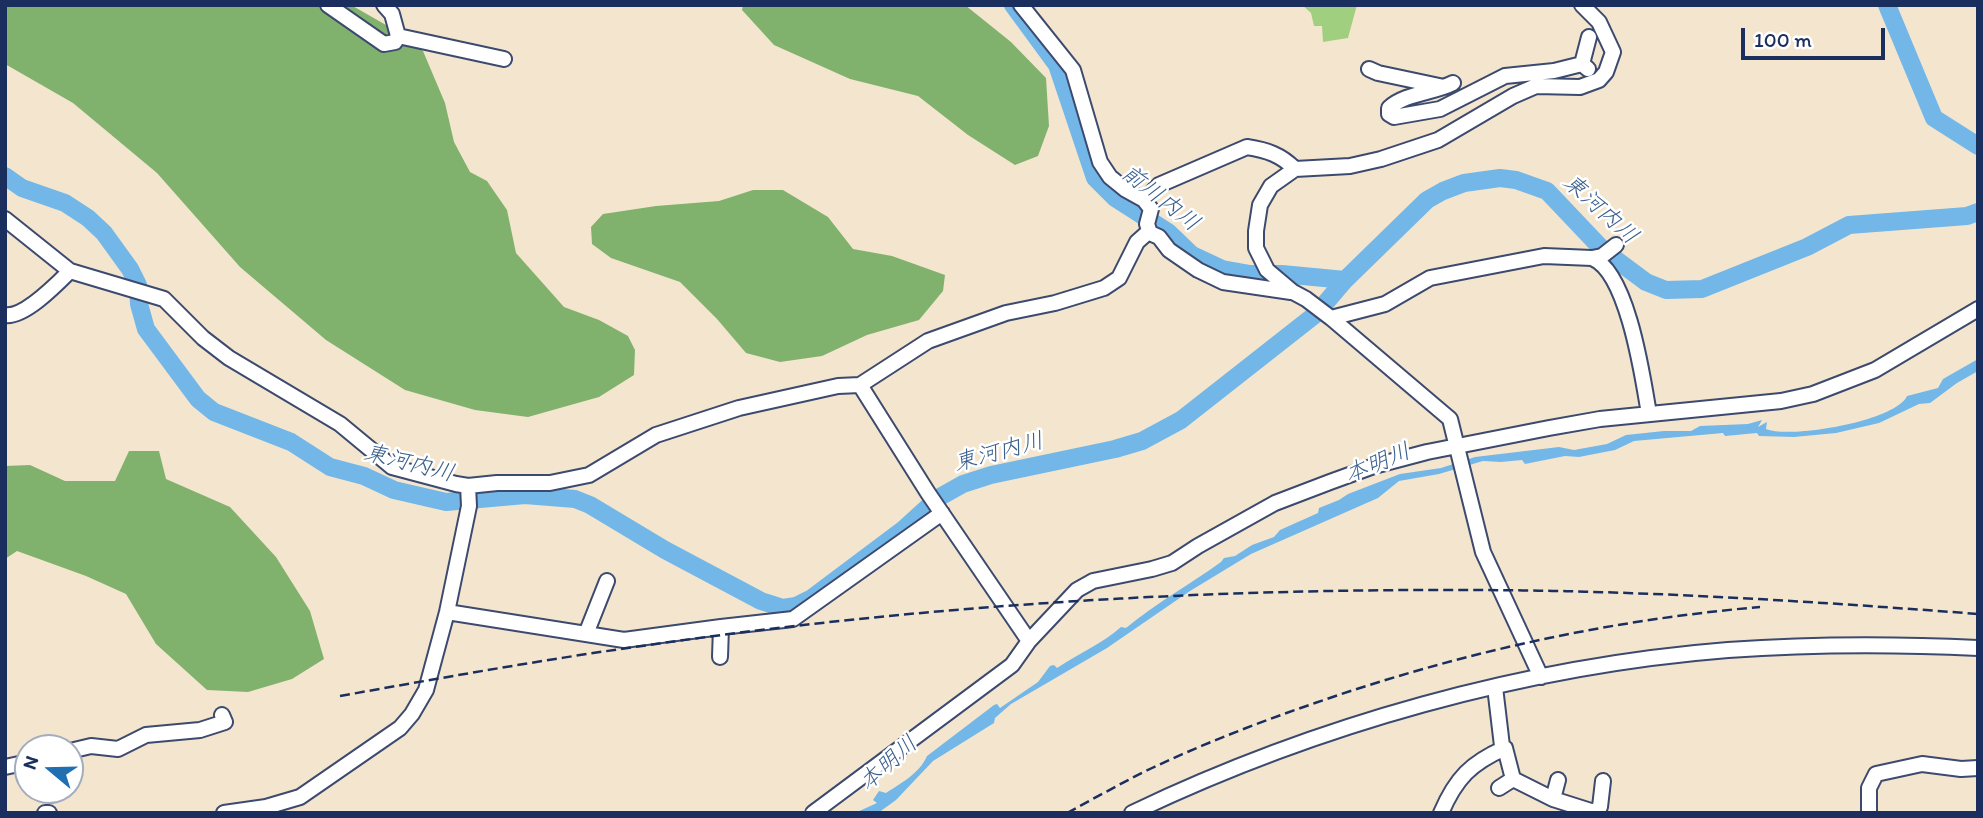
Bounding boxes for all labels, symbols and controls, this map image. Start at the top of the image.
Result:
scale bar [1745,14,1888,58]
text: 100 m [1754,27,1812,52]
water label: 前川内川 [1115,160,1205,238]
water label: 東河内川 [1557,169,1643,251]
water label: 東河内川 [951,428,1047,478]
water label: 本明川 [1341,438,1415,490]
water label: 東河内川 [361,439,457,489]
water label: 本明川 [854,731,924,797]
north arrow [14,734,84,804]
text: N [18,753,44,772]

